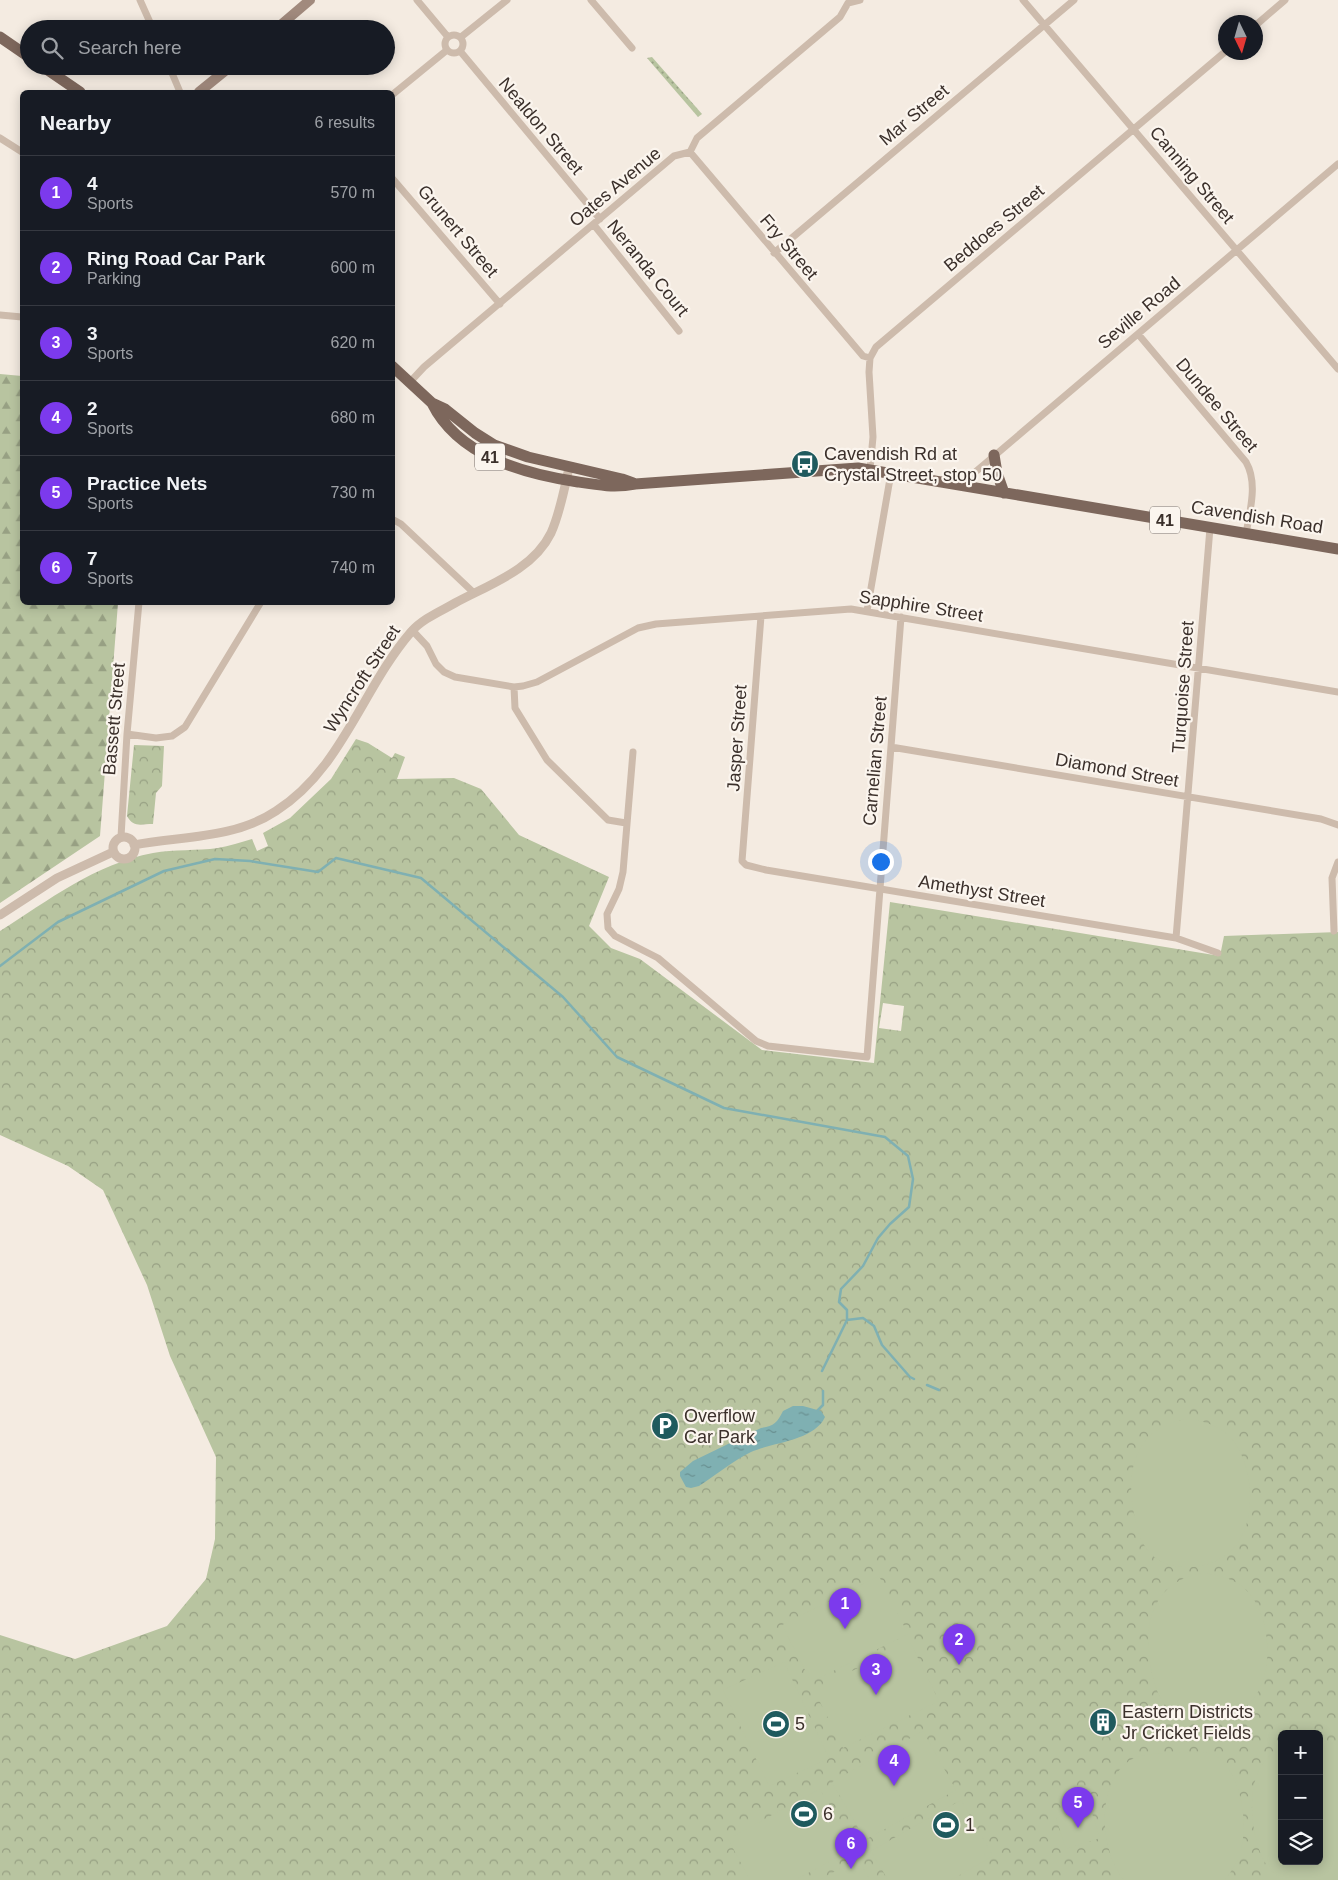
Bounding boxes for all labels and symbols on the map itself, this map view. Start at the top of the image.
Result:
north arrow [1218,15,1263,60]
street label: Nealdon Street [495,74,587,178]
street label: Mar Street [875,80,953,150]
street label: Canning Street [1146,123,1238,227]
street label: Oates Avenue [565,143,665,231]
street label: Beddoes Street [940,180,1048,276]
street label: Grunert Street [414,181,502,281]
street label: Fry Street [756,210,822,284]
street label: Neranda Court [603,216,693,320]
street label: Seville Road [1094,273,1184,353]
street label: Dundee Street [1172,354,1262,456]
road number: 41 [475,444,505,471]
place label: Cavendish Rd at Crystal Street, stop 50 [824,444,1002,485]
bus stop icon: Cavendish Rd at Crystal Street, stop 50 [790,449,820,479]
street label: Cavendish Road [1190,497,1324,537]
road number: 41 [1150,506,1180,534]
street label: Sapphire Street [858,586,984,626]
street label: Turquoise Street [1168,620,1198,754]
street label: Wyncroft Street [320,622,404,736]
street label: Bassett Street [99,662,129,776]
street label: Jasper Street [723,684,751,792]
street label: Carnelian Street [859,695,891,827]
street label: Diamond Street [1054,749,1180,791]
your location [868,849,894,875]
street label: Amethyst Street [917,871,1047,911]
place label: Overflow Car Park [684,1406,756,1447]
parking icon: Overflow Car Park [650,1411,680,1441]
pin: 1 [829,1588,861,1629]
pin: 2 [943,1624,975,1665]
pin: 3 [860,1654,892,1695]
place label: Eastern Districts Jr Cricket Fields [1122,1702,1253,1743]
building icon: Eastern Districts Jr Cricket Fields [1088,1707,1118,1737]
sports icon: 5 [761,1709,791,1739]
place label: 5 [795,1714,805,1734]
pin: 4 [878,1745,910,1786]
pin: 5 [1062,1787,1094,1828]
sports icon: 6 [789,1799,819,1829]
place label: 6 [823,1804,833,1824]
sports icon: 1 [931,1810,961,1840]
place label: 1 [965,1815,975,1835]
pin: 6 [835,1828,867,1869]

